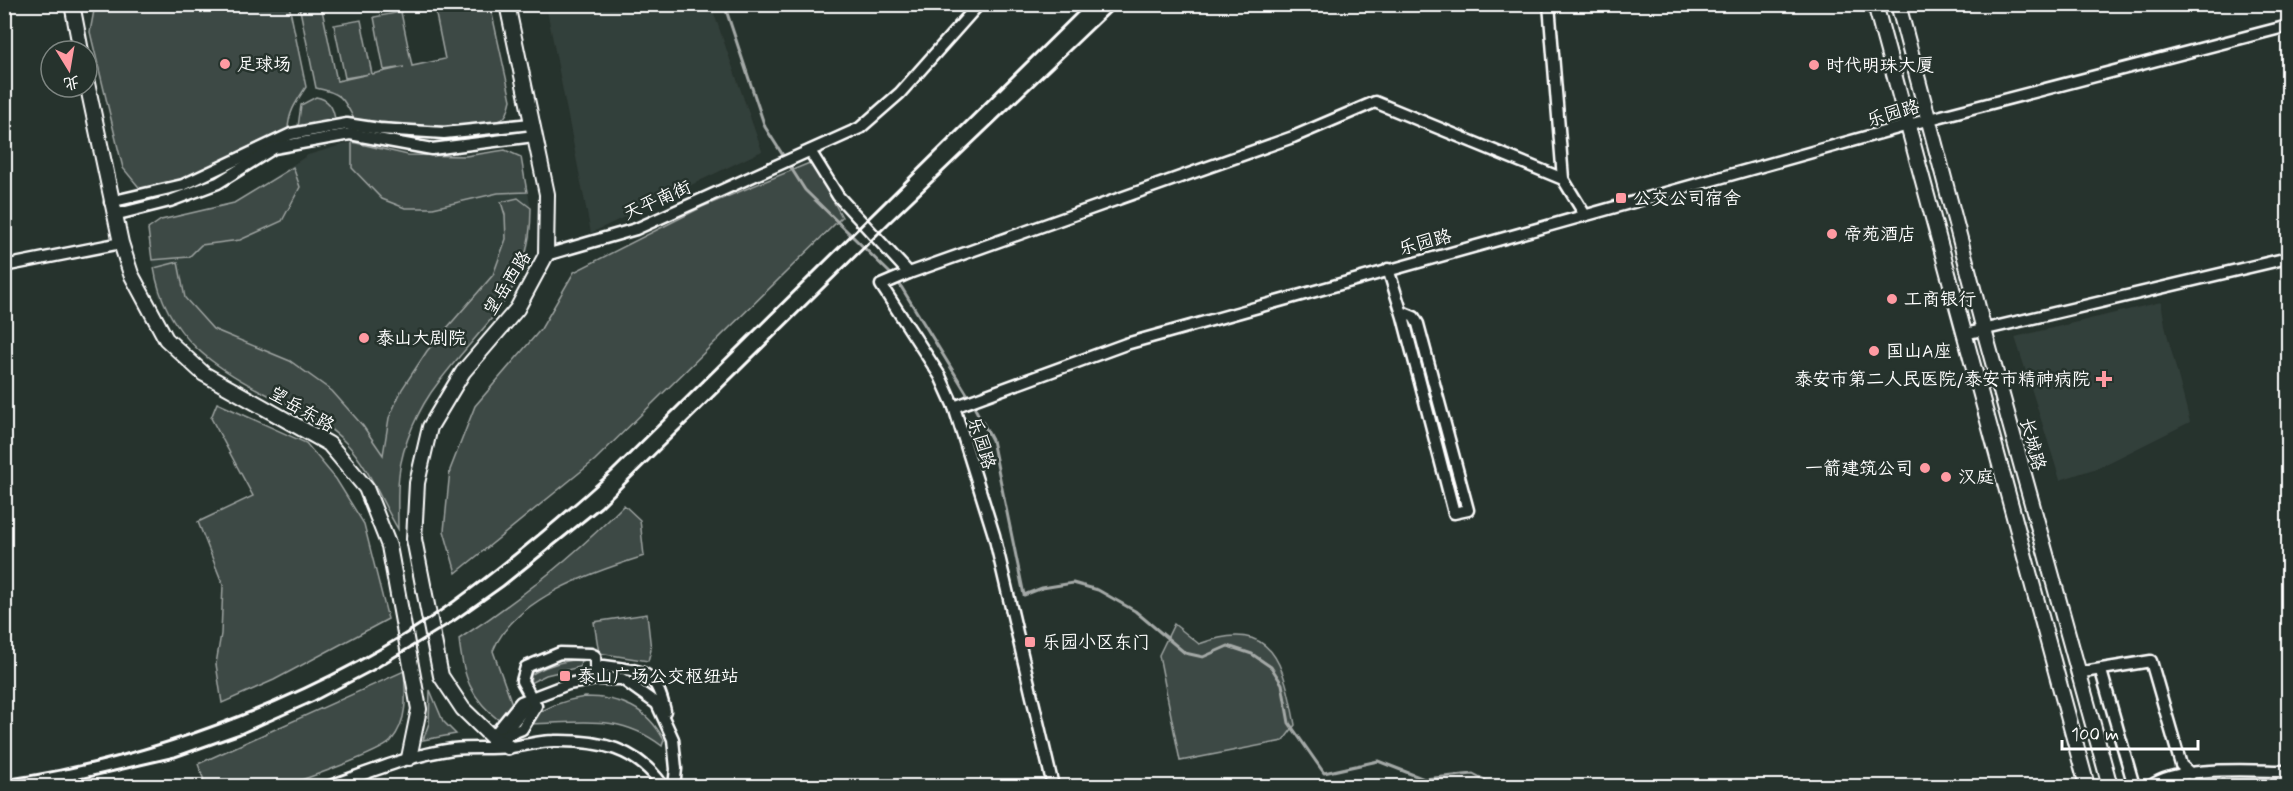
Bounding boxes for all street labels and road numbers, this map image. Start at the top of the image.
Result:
street label: 乐园路 [1864,95,1923,133]
street label: 天平南街 [620,175,695,227]
street label: 乐园路 [1396,224,1454,262]
street label: 望岳西路 [479,247,537,320]
street label: 望岳东路 [264,381,339,438]
street label: 乐园路 [962,414,1000,473]
street label: 长城路 [2013,415,2051,473]

